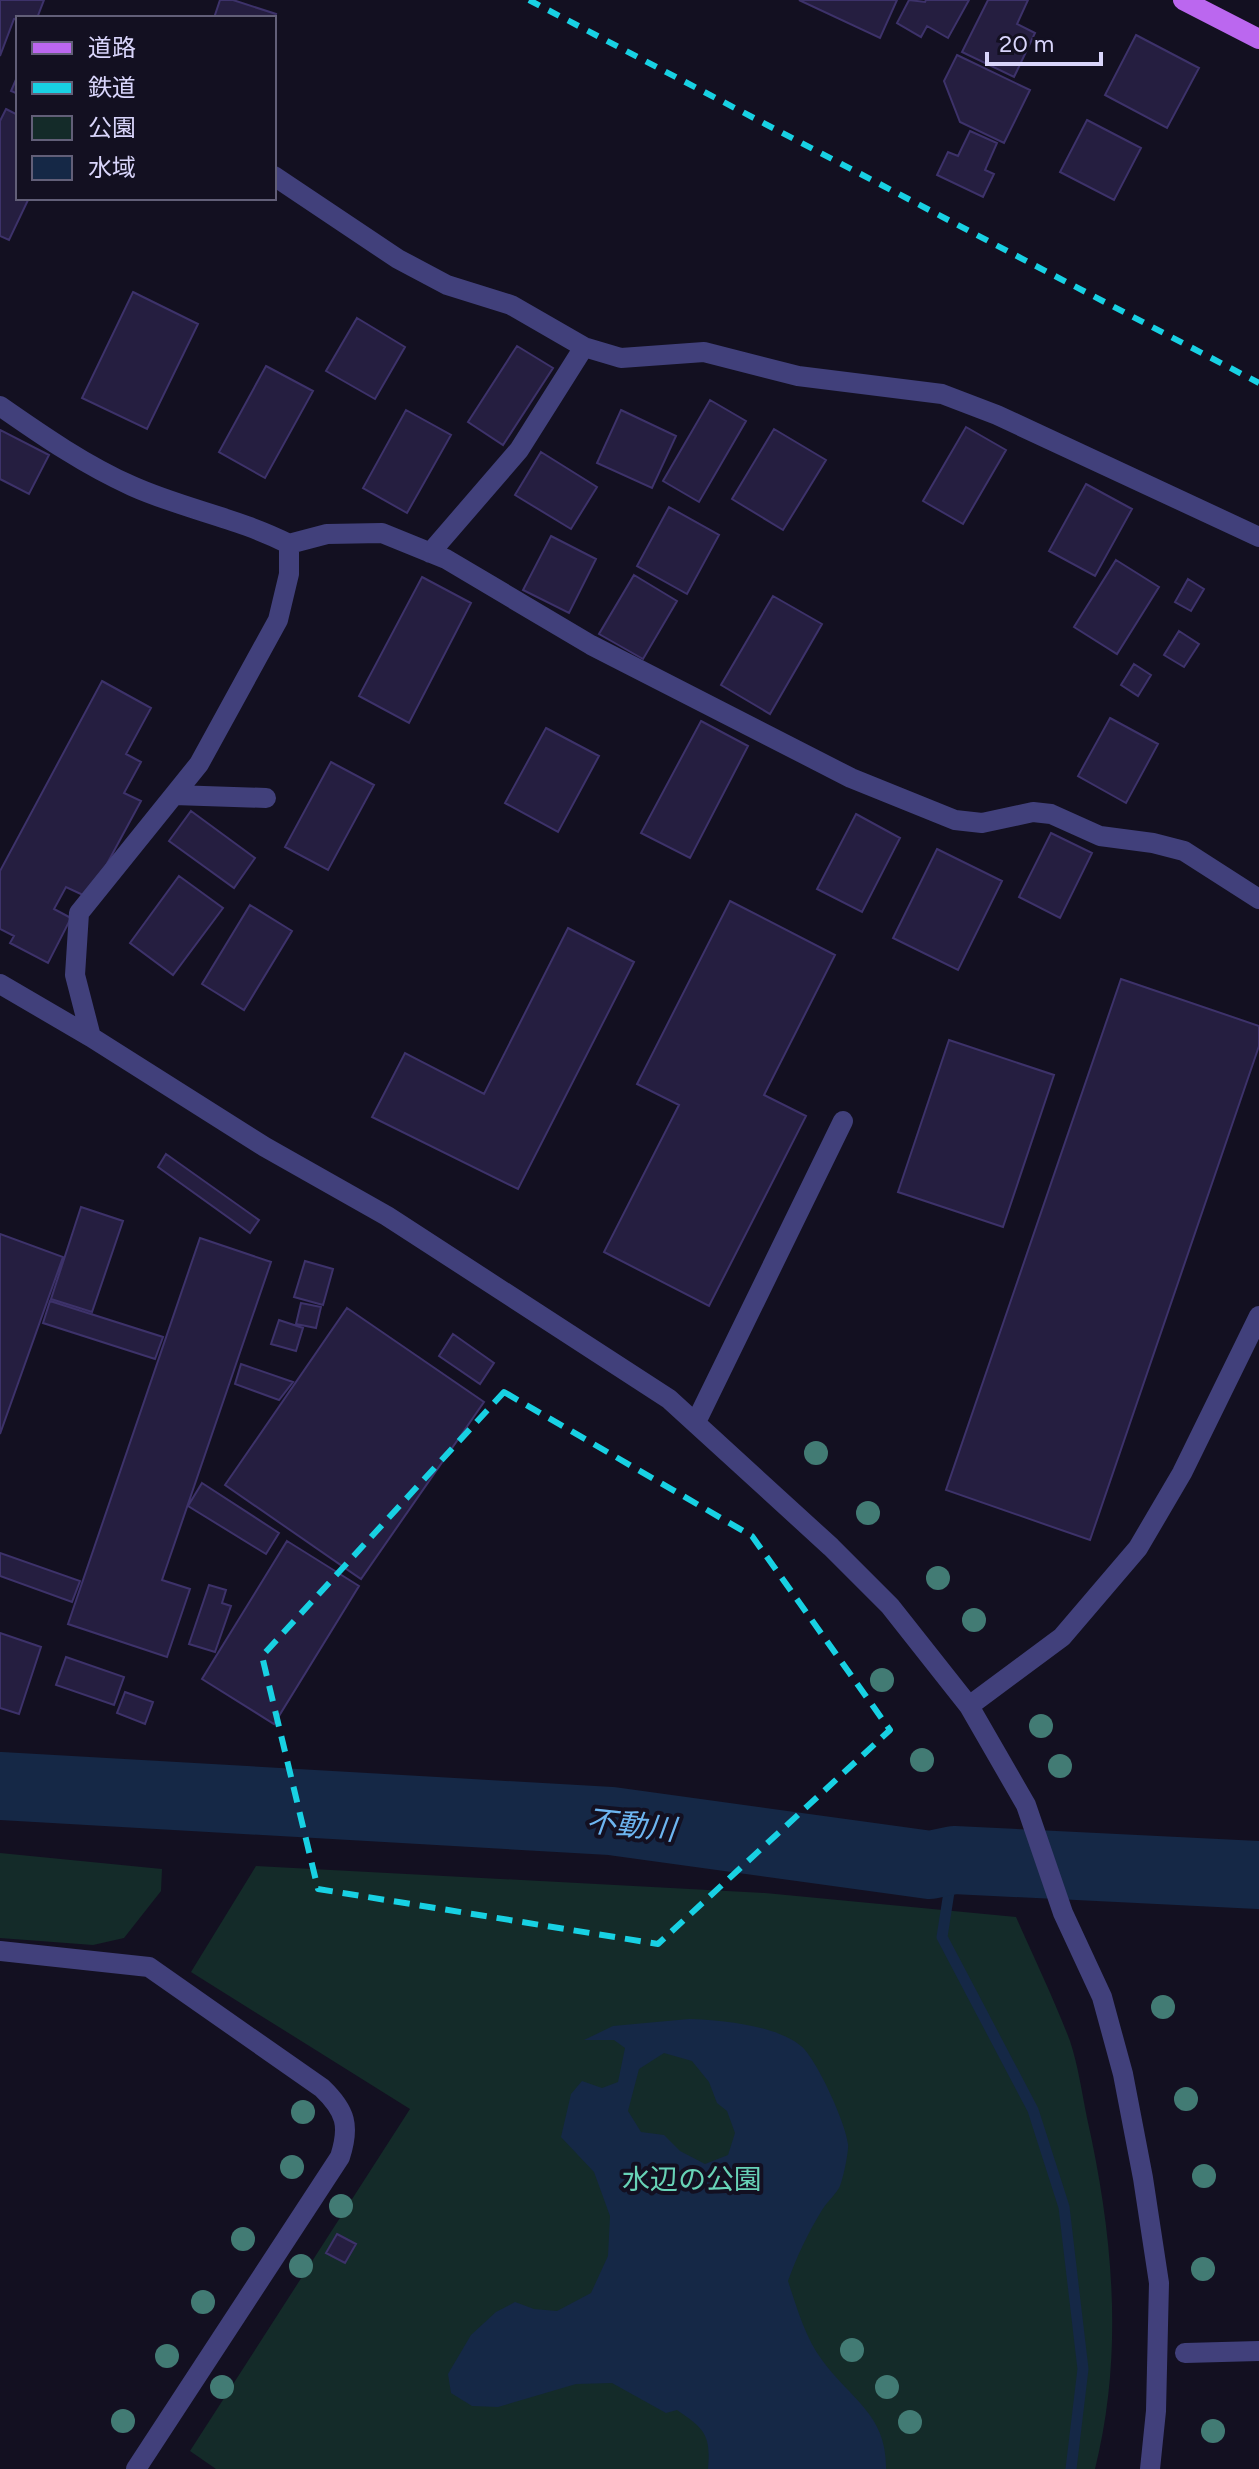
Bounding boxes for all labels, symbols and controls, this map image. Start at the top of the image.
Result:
legend [16,16,276,200]
scale bar [987,16,1101,66]
text: 20 m [999,29,1054,58]
text: 道路 [88,33,136,62]
text: 鉄道 [88,73,136,102]
text: 公園 [88,113,136,142]
text: 水域 [88,153,136,182]
water label: 不動川 [584,1802,681,1848]
park label: 水辺の公園 [622,2162,762,2196]

